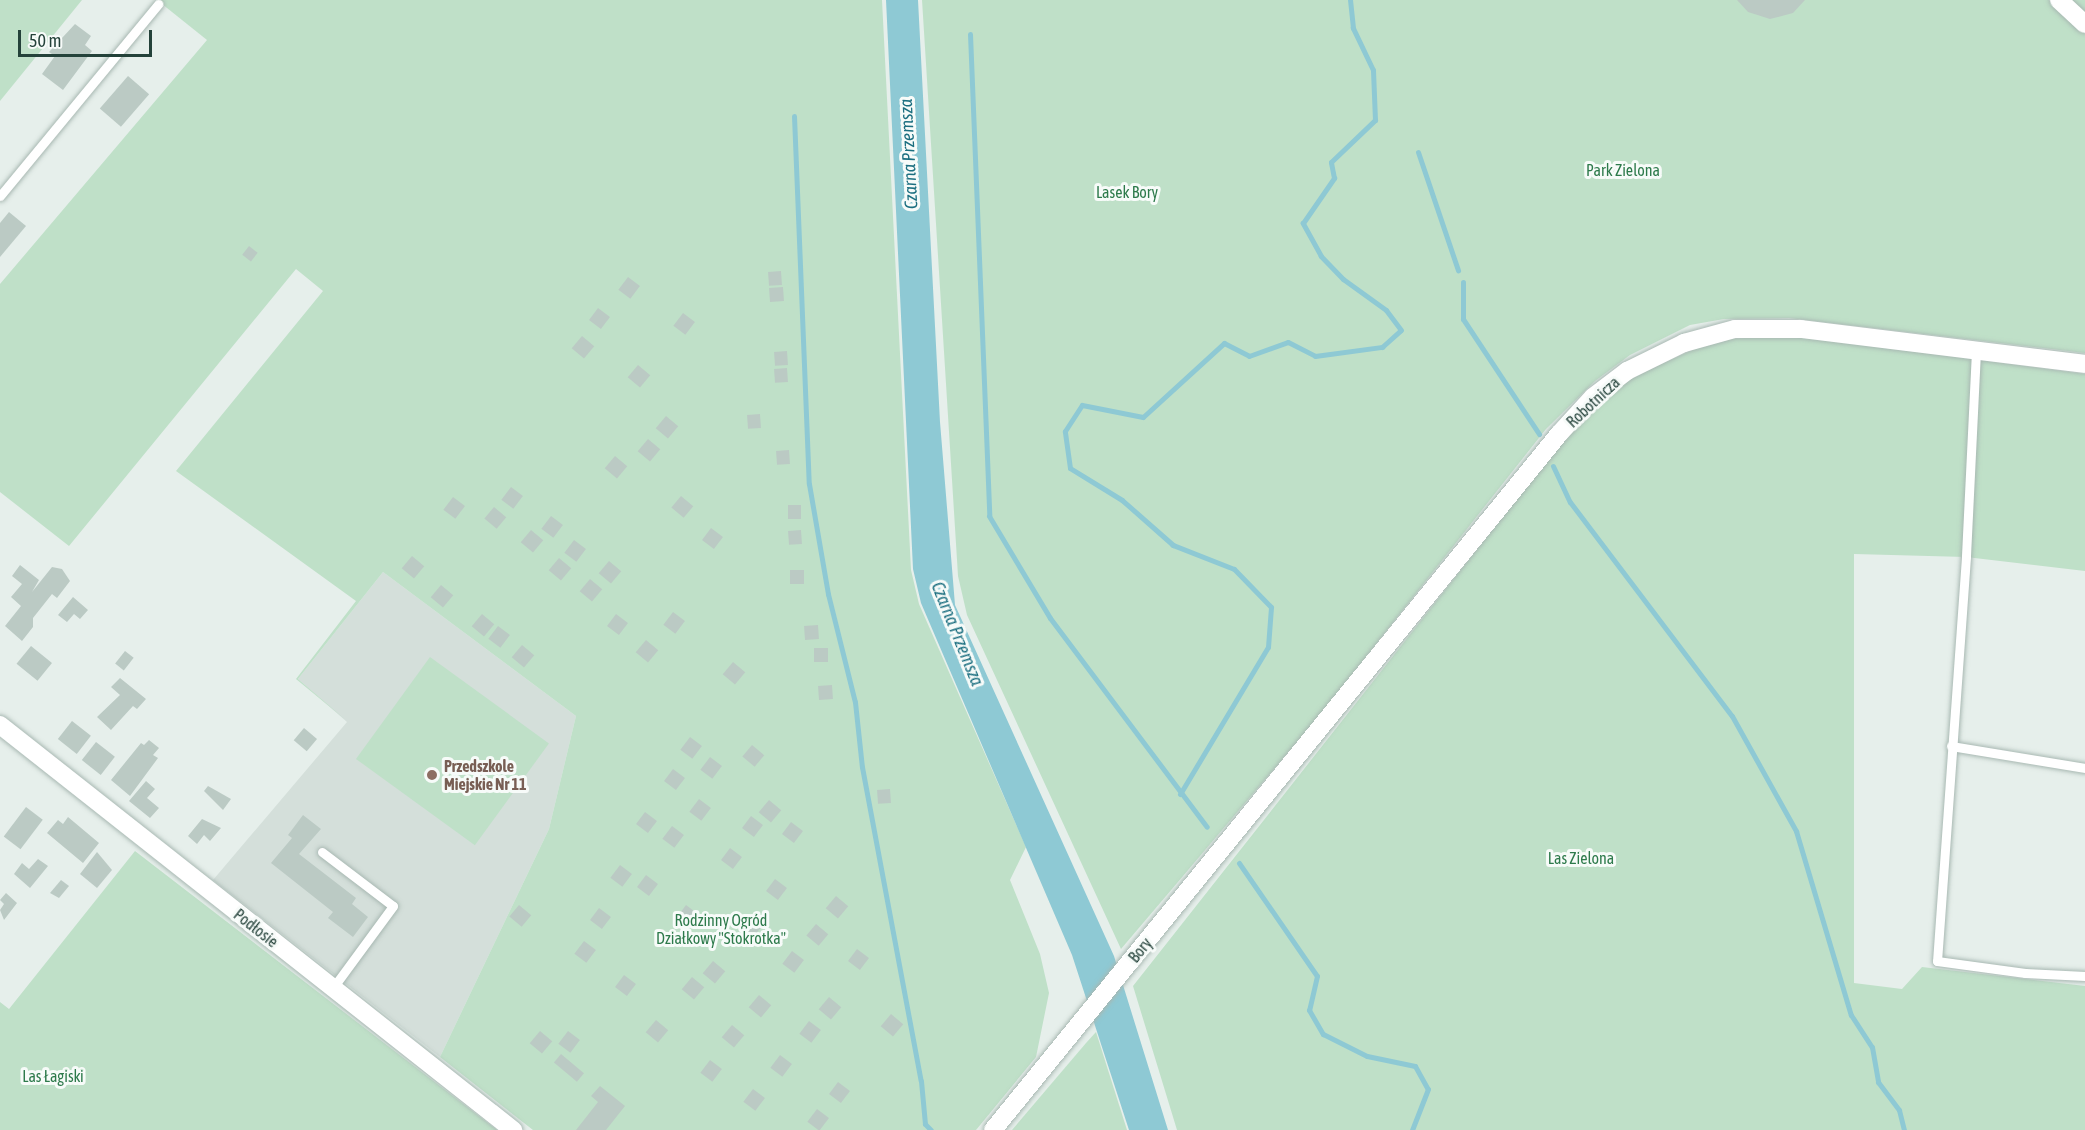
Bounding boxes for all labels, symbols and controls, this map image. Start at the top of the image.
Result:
scale bar [21,18,154,56]
text: 50 m [29,30,61,51]
water label: Czarna Przemsza [895,98,923,210]
park label: Park Zielona [1586,160,1660,180]
park label: Lasek Bory [1096,182,1158,202]
street label: Robotnicza [1562,373,1624,431]
water label: Czarna Przemsza [926,579,988,689]
place label: Przedszkole Miejskie Nr 11 [444,756,526,794]
marker: Przedszkole Miejskie Nr 11 [425,768,439,782]
park label: Las Zielona [1548,848,1614,868]
street label: Podłosie [230,905,282,951]
park label: Rodzinny Ogród Działkowy "Stokrotka" [656,910,786,948]
street label: Bory [1124,934,1156,966]
park label: Las Łagiski [22,1066,84,1086]

